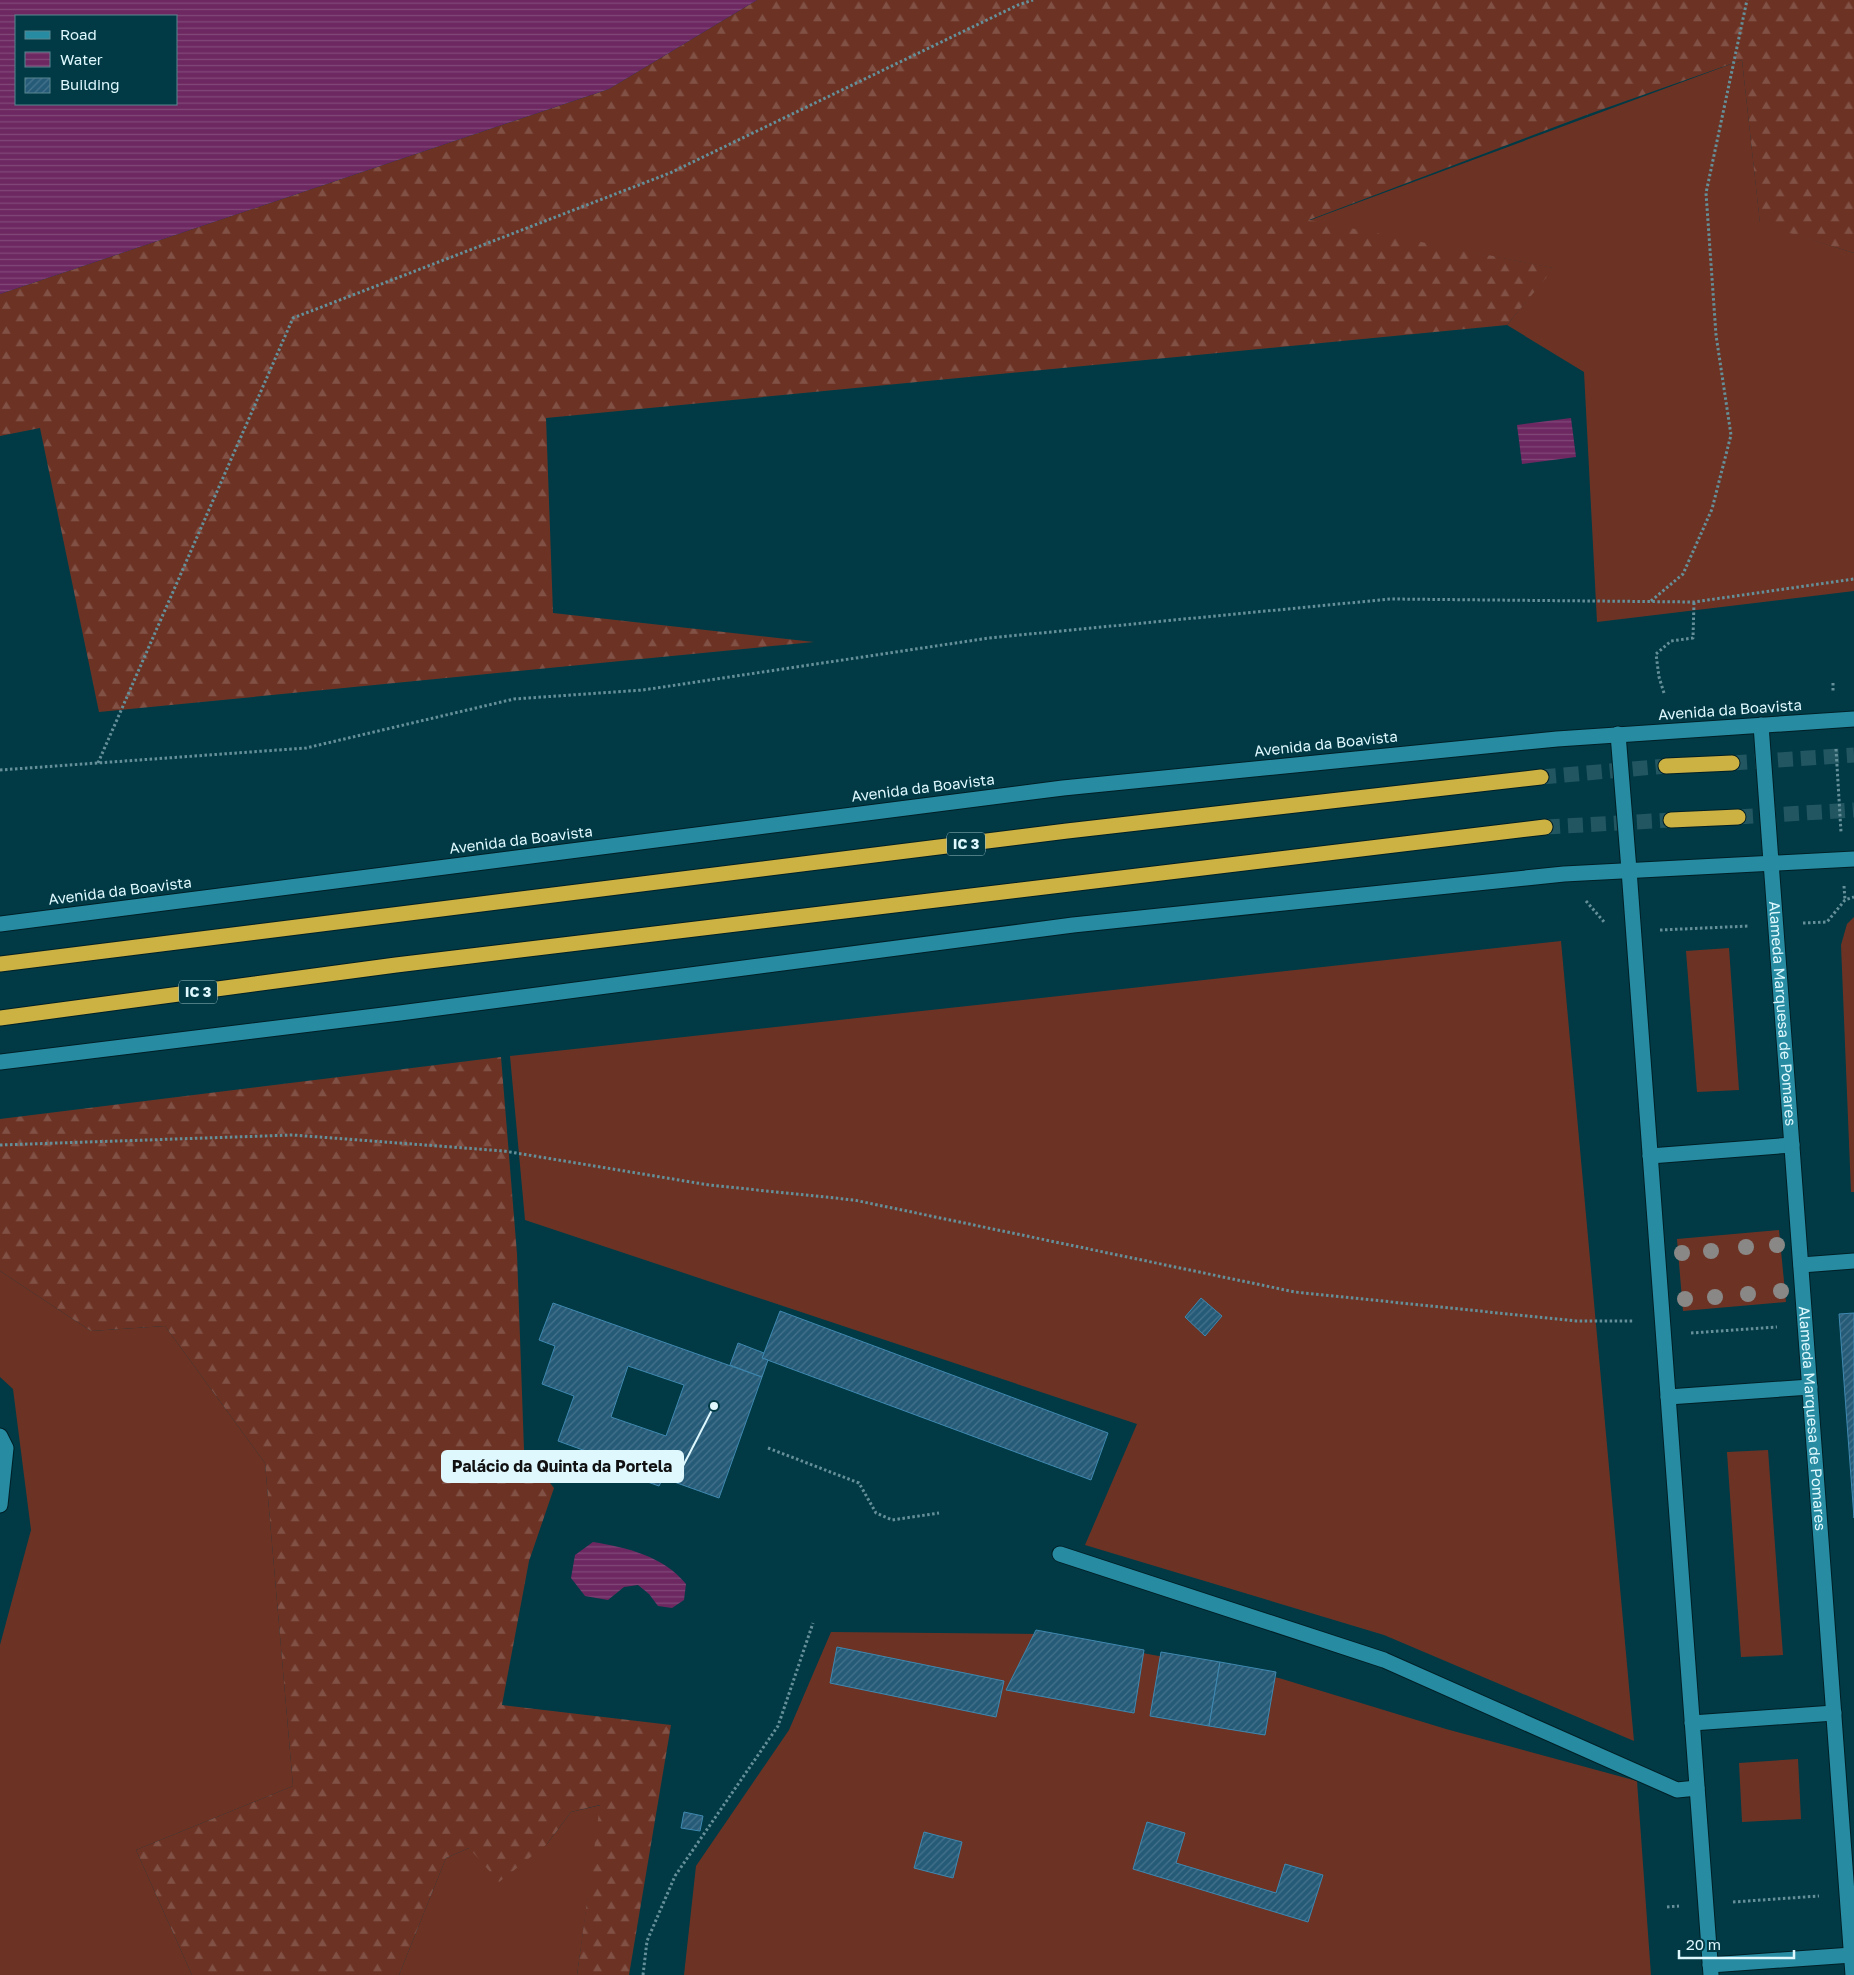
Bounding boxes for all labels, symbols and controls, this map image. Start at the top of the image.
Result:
legend [15,15,178,105]
text: Road [60,25,97,43]
text: Water [60,50,103,68]
text: Building [60,75,120,93]
street label: Avenida da Boavista [1657,695,1802,723]
street label: Avenida da Boavista [1253,727,1399,759]
street label: Avenida da Boavista [850,769,996,805]
street label: Avenida da Boavista [448,821,594,857]
road number: IC 3 [947,832,985,856]
street label: Avenida da Boavista [47,872,193,908]
street label: Alameda Marquesa de Pomares [1766,900,1800,1127]
road number: IC 3 [179,980,217,1004]
street label: Alameda Marquesa de Pomares [1796,1305,1830,1532]
callout: Palácio da Quinta da Portela [442,1451,683,1482]
text: Palácio da Quinta da Portela [452,1456,672,1476]
scale bar [1679,1928,1794,1960]
text: 20 m [1686,1935,1721,1953]

